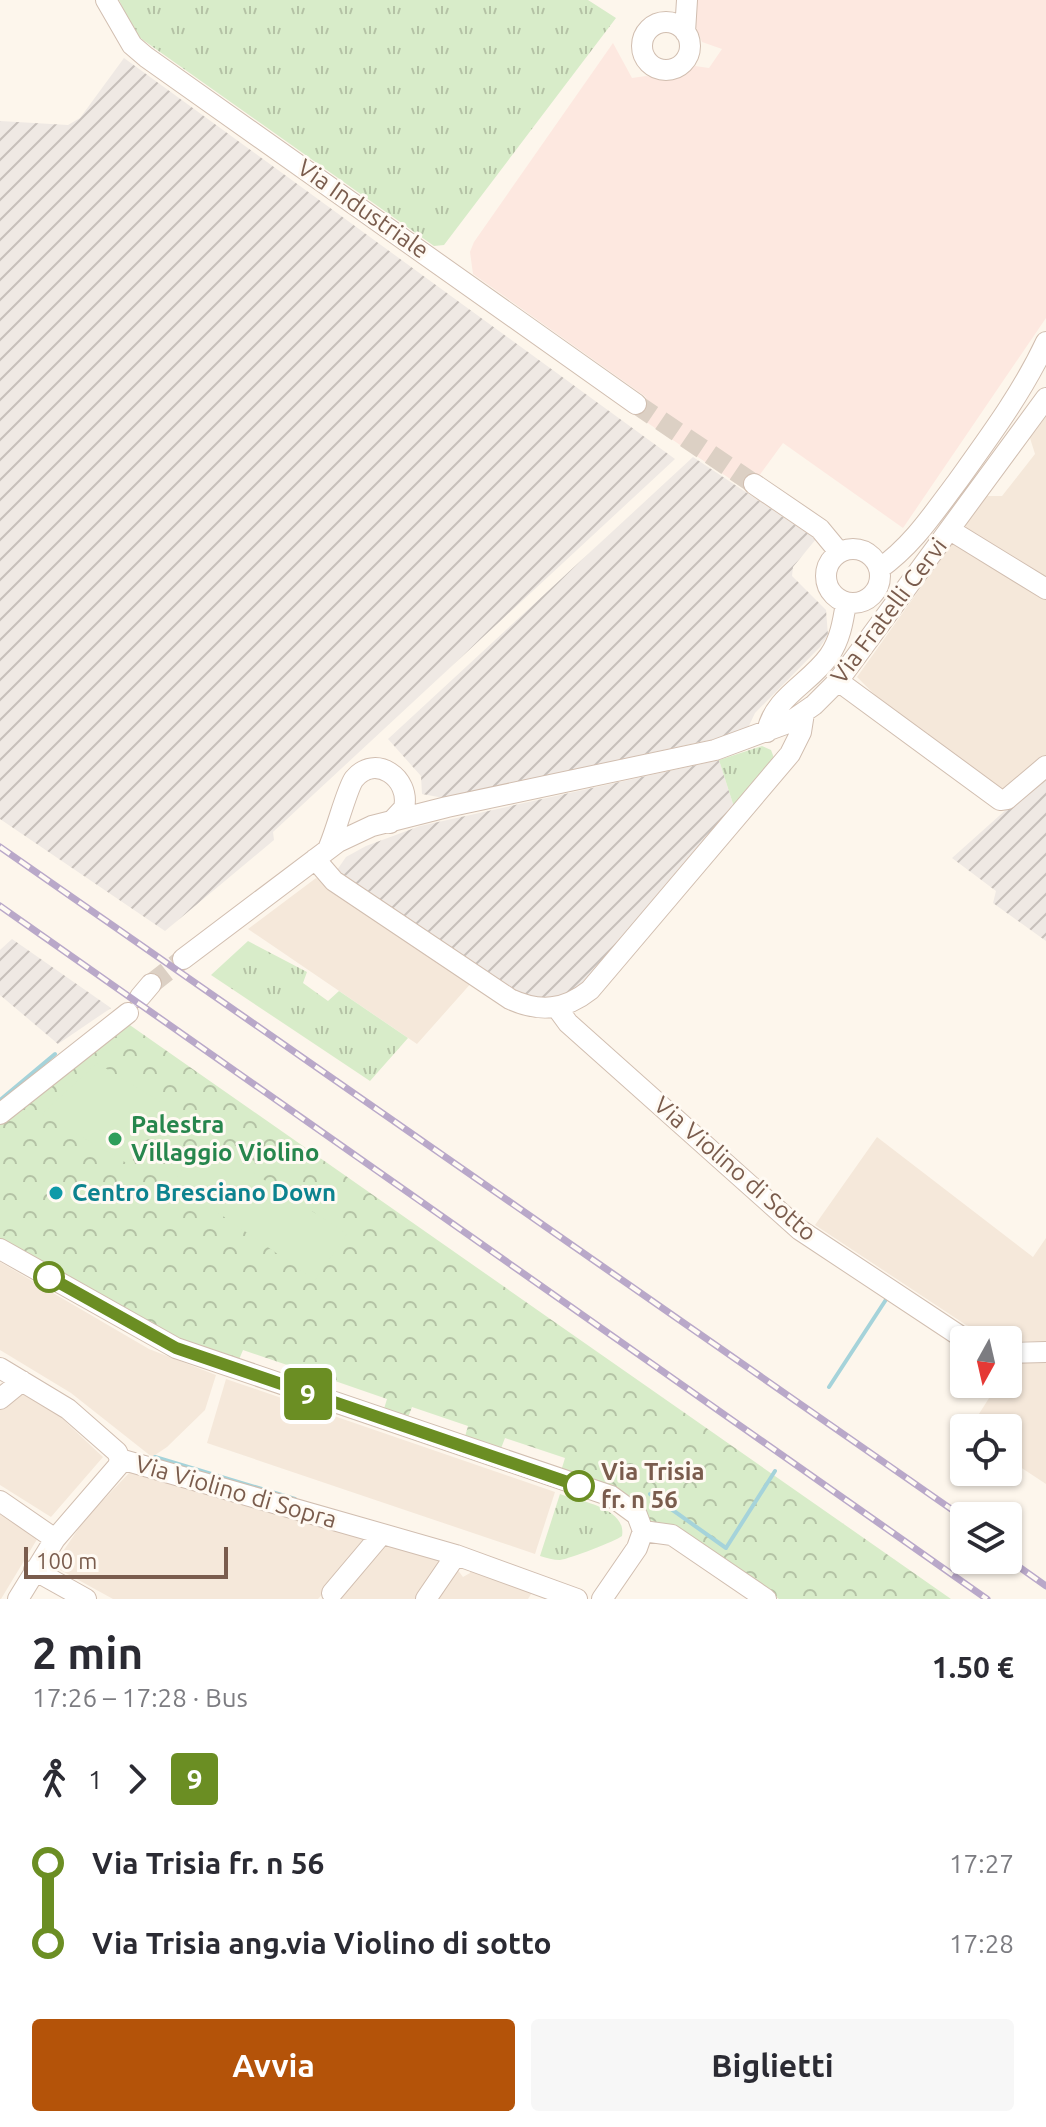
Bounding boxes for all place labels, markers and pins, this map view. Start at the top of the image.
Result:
place label: Palestra Villaggio Violino [131,1111,319,1166]
marker: Palestra Villaggio Violino [106,1130,124,1148]
place label: Centro Bresciano Down [72,1179,336,1206]
marker: Centro Bresciano Down [47,1184,65,1202]
unlabelled marker [34,1262,64,1292]
place label: Via Trisia fr. n 56 [601,1458,705,1513]
marker: Via Trisia fr. n 56 [564,1471,594,1501]

